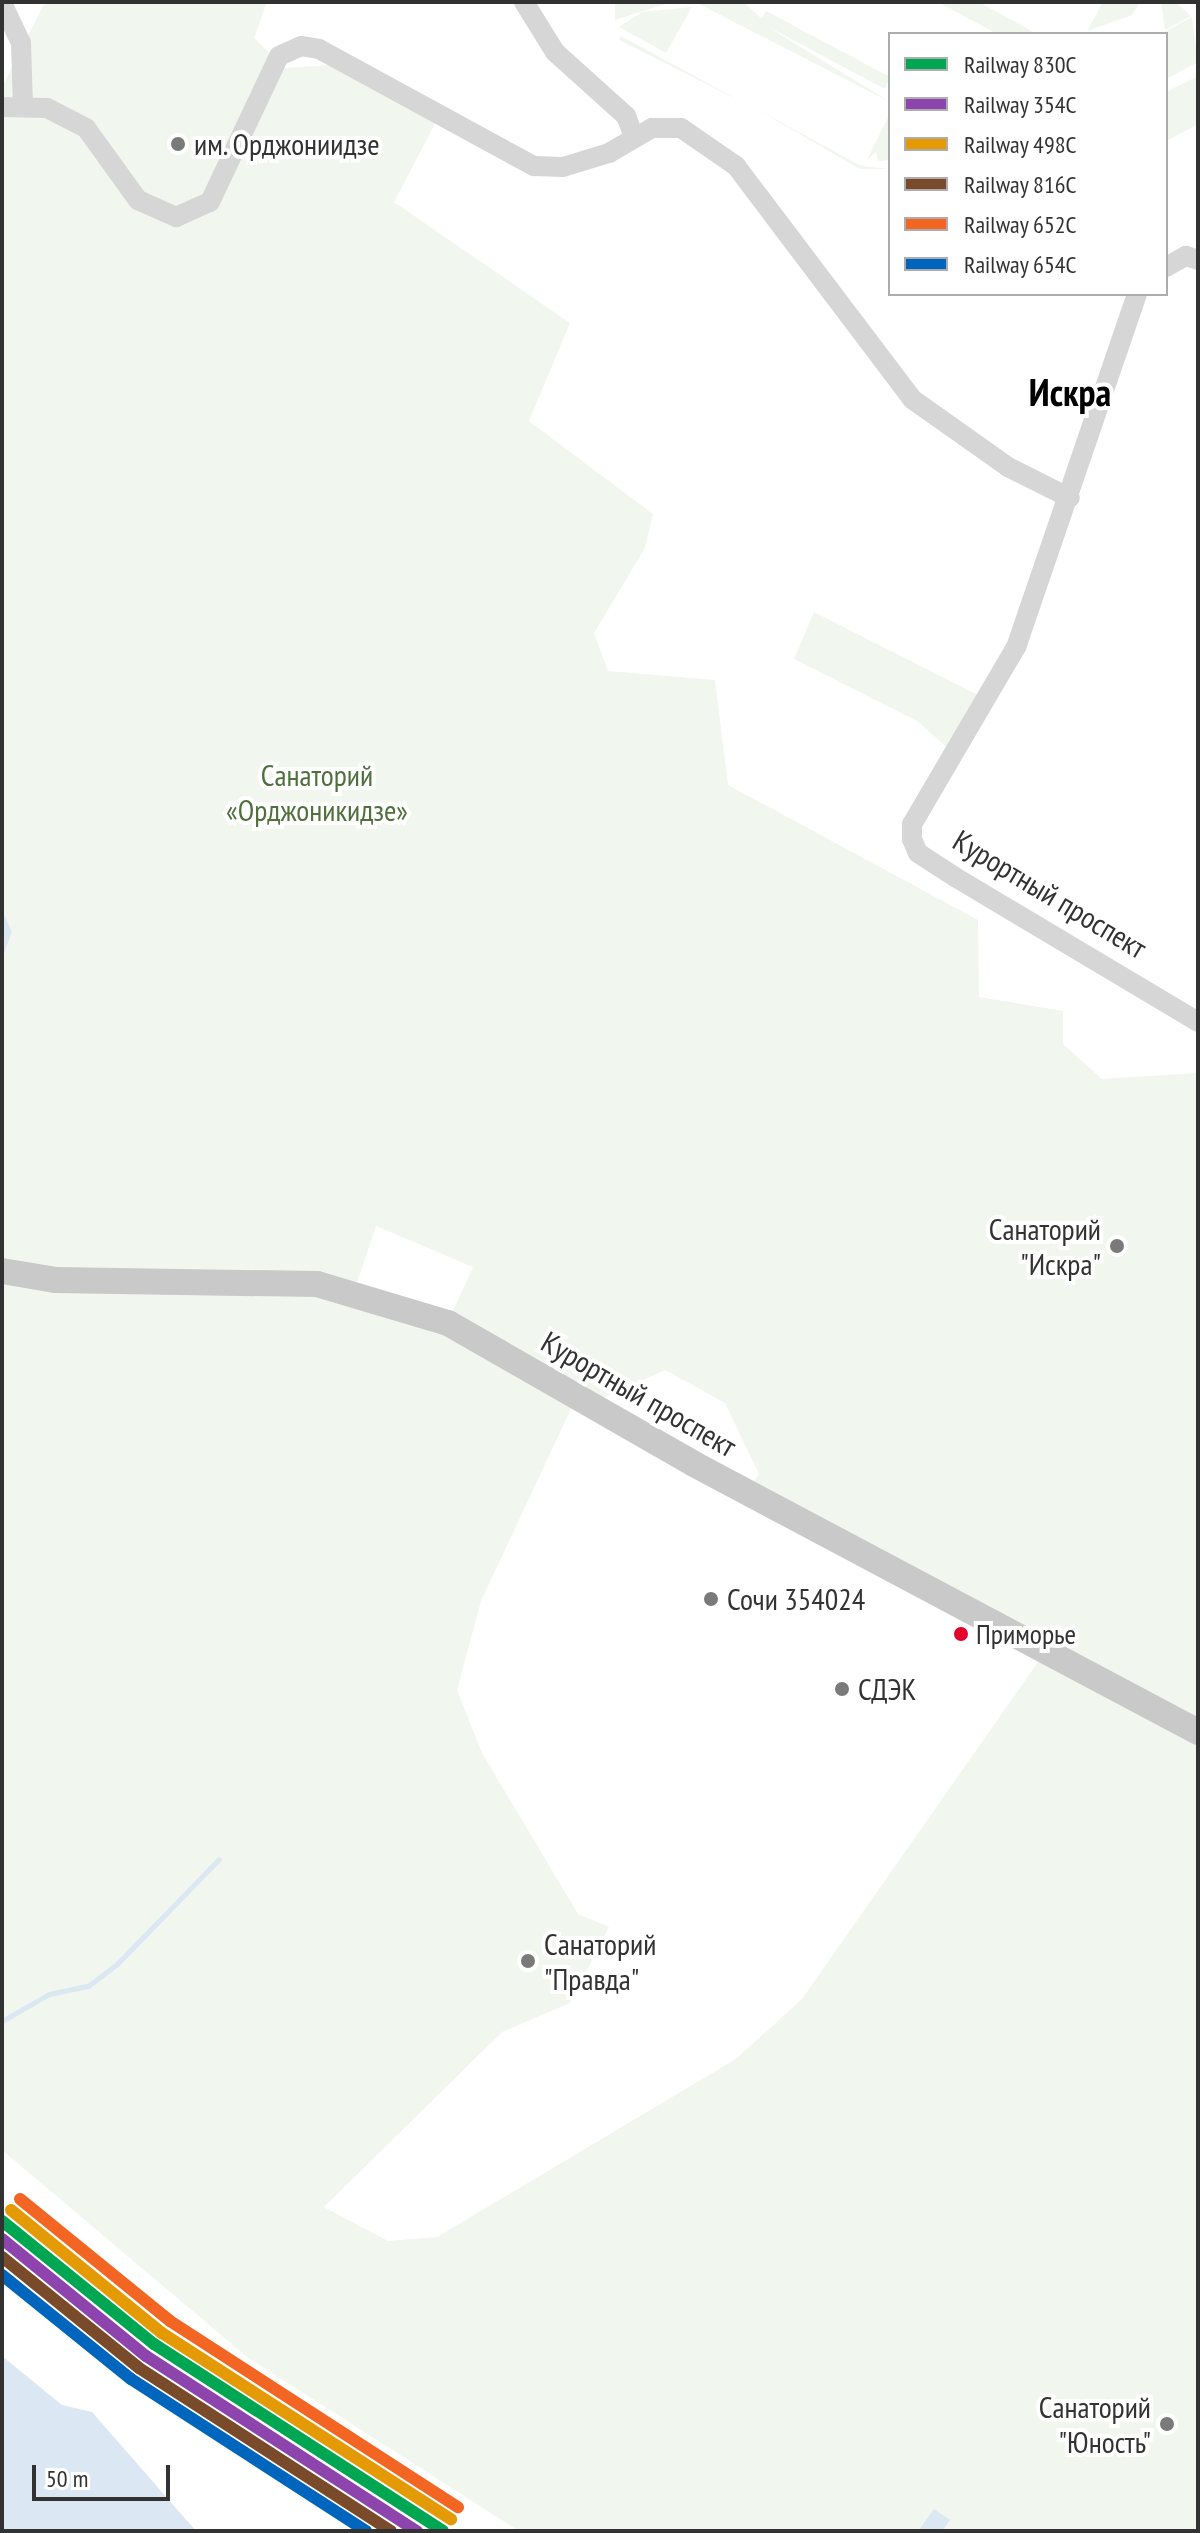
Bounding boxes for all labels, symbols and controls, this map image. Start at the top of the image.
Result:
legend [888,32,1168,296]
text: Railway 830С [964,49,1077,80]
text: Railway 354С [964,89,1077,120]
place label: им. Орджониидзе [194,126,382,162]
text: Railway 498С [964,129,1077,160]
marker: им. Орджониидзе [169,135,187,153]
text: Railway 816С [964,169,1077,200]
text: Railway 652С [964,209,1077,240]
text: Railway 654С [964,249,1077,280]
district label: Искра [1029,369,1111,415]
park label: Санаторий «Орджоникидзе» [226,757,408,828]
street label: Курортный проспект [947,822,1153,966]
place label: Санаторий "Искра" [989,1211,1101,1282]
marker: Санаторий "Искра" [1108,1237,1126,1255]
street label: Курортный проспект [535,1324,743,1464]
place label: Сочи 354024 [727,1581,865,1617]
marker: Сочи 354024 [702,1590,720,1608]
place label: Приморье [976,1617,1076,1651]
marker: Приморье [953,1626,969,1642]
place label: СДЭК [858,1671,916,1707]
marker: СДЭК [833,1680,851,1698]
place label: Санаторий "Правда" [544,1926,656,1996]
marker: Санаторий "Правда" [519,1952,537,1970]
place label: Санаторий "Юность" [1039,2389,1151,2460]
marker: Санаторий "Юность" [1158,2415,1176,2433]
scale bar [36,2449,174,2499]
text: 50 m [46,2463,88,2494]

